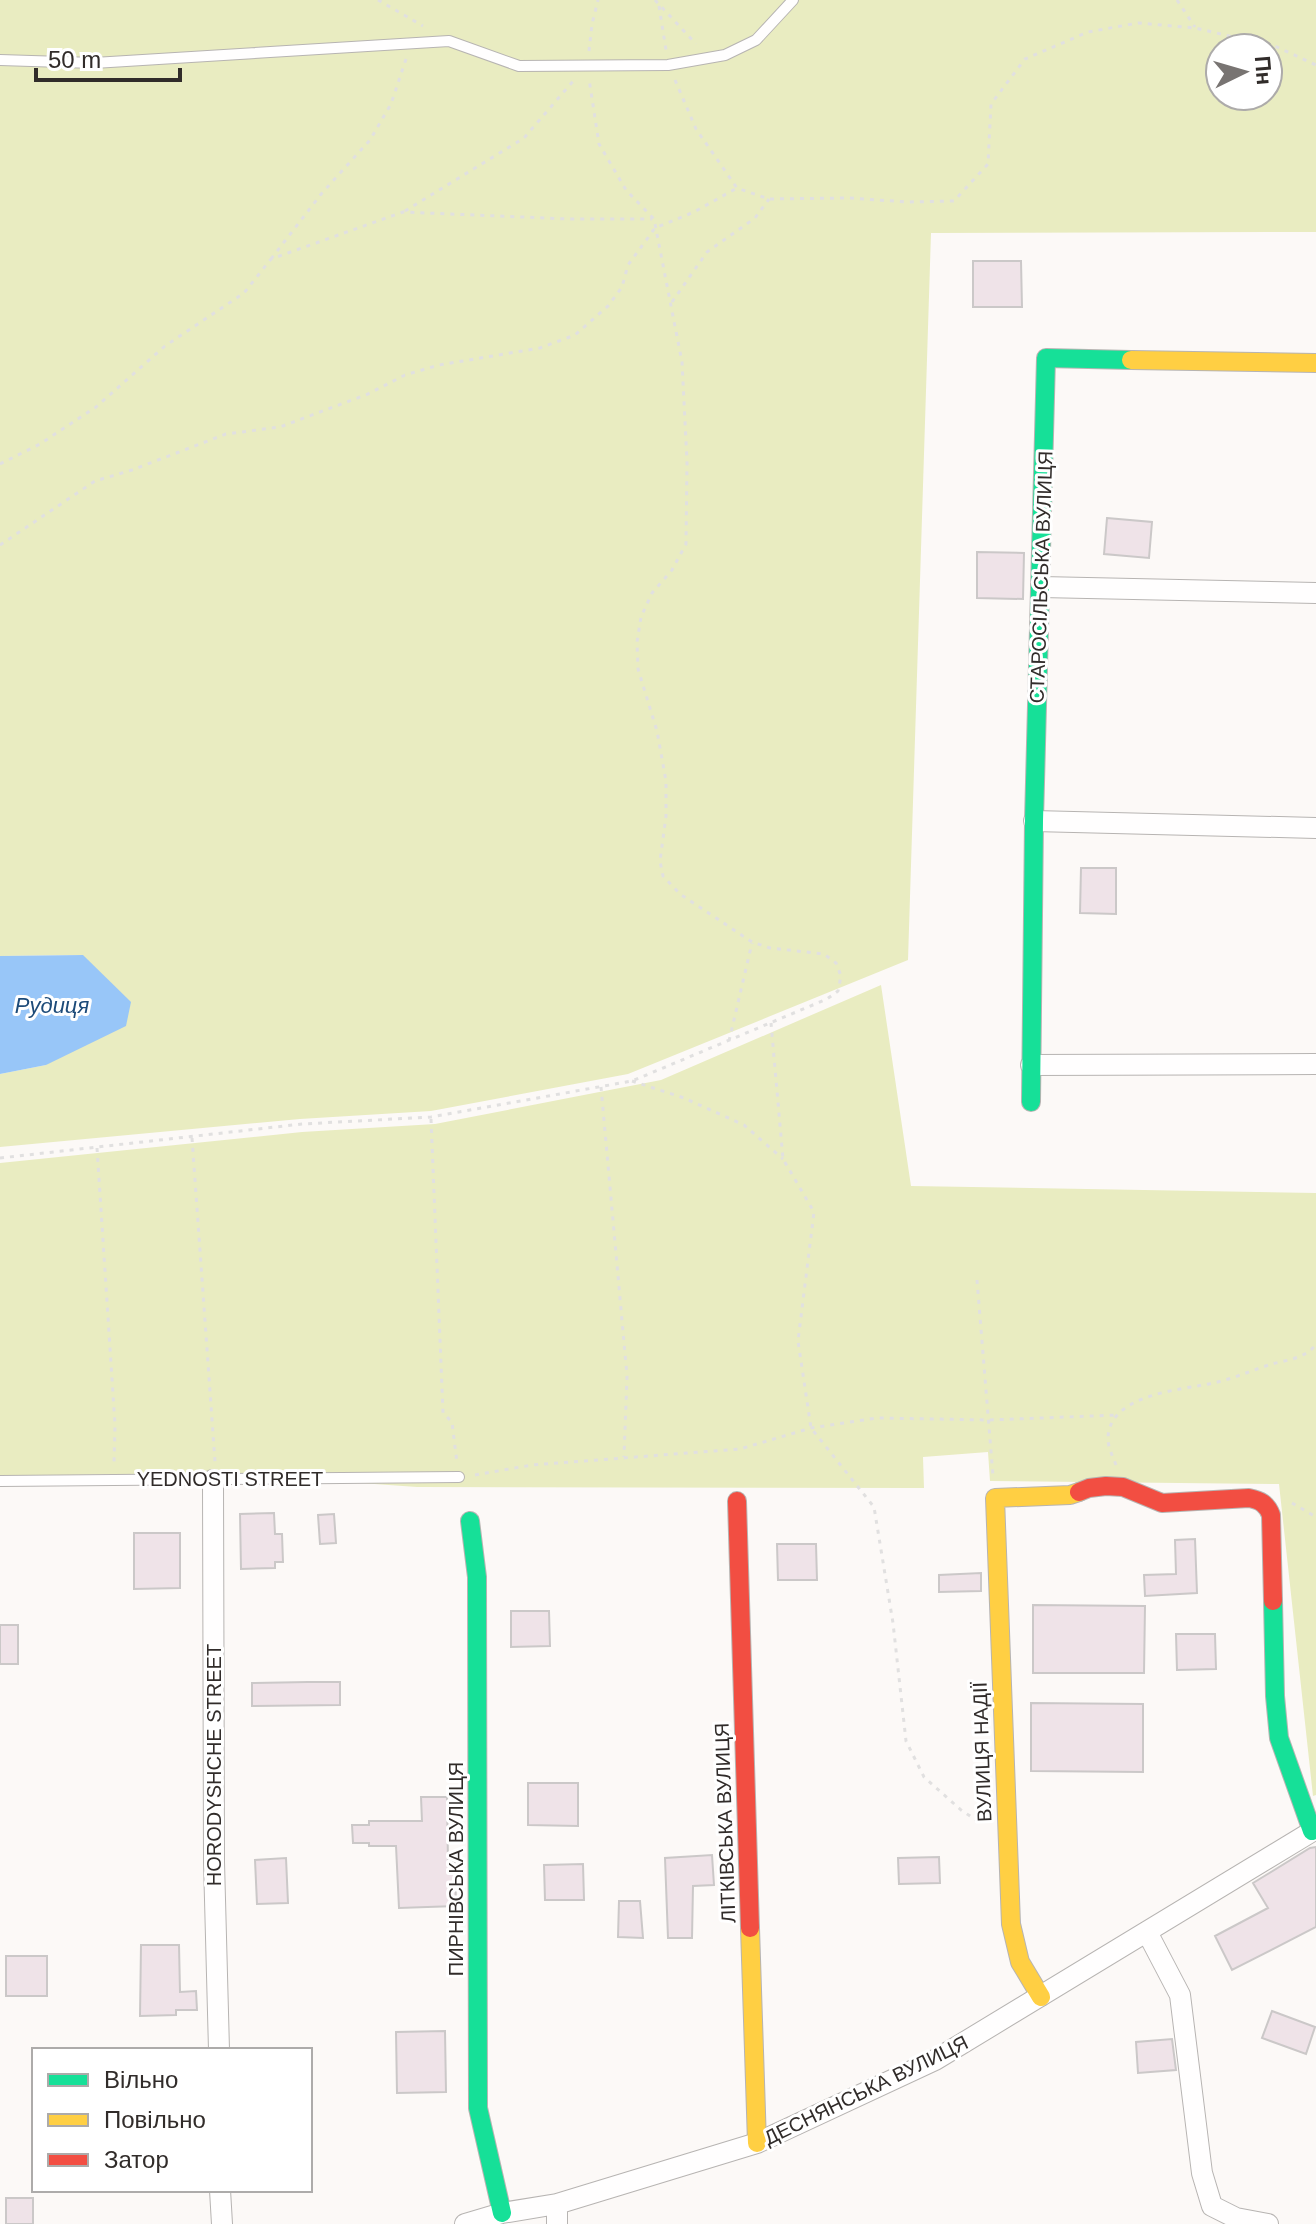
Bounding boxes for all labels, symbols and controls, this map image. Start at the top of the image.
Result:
scale bar [36,32,180,82]
north arrow [1204,32,1284,112]
text: 50 m [48,46,101,73]
text: Пн [1250,55,1277,86]
street label: СТАРОСІЛЬСЬКА ВУЛИЦЯ [1026,450,1056,704]
water label: Рудиця [15,993,89,1018]
street label: YEDNOSTI STREET [137,1468,323,1490]
street label: HORODYSHCHE STREET [203,1644,225,1886]
street label: ВУЛИЦЯ НАДІЇ [969,1681,995,1822]
street label: ЛІТКІВСЬКА ВУЛИЦЯ [711,1722,739,1924]
street label: ПИРНІВСЬКА ВУЛИЦЯ [445,1762,467,1976]
street label: ДЕСНЯНСЬКА ВУЛИЦЯ [760,2031,972,2149]
legend [32,2048,312,2192]
text: Вільно [104,2066,178,2093]
text: Повільно [104,2106,206,2133]
text: Затор [104,2146,169,2173]

